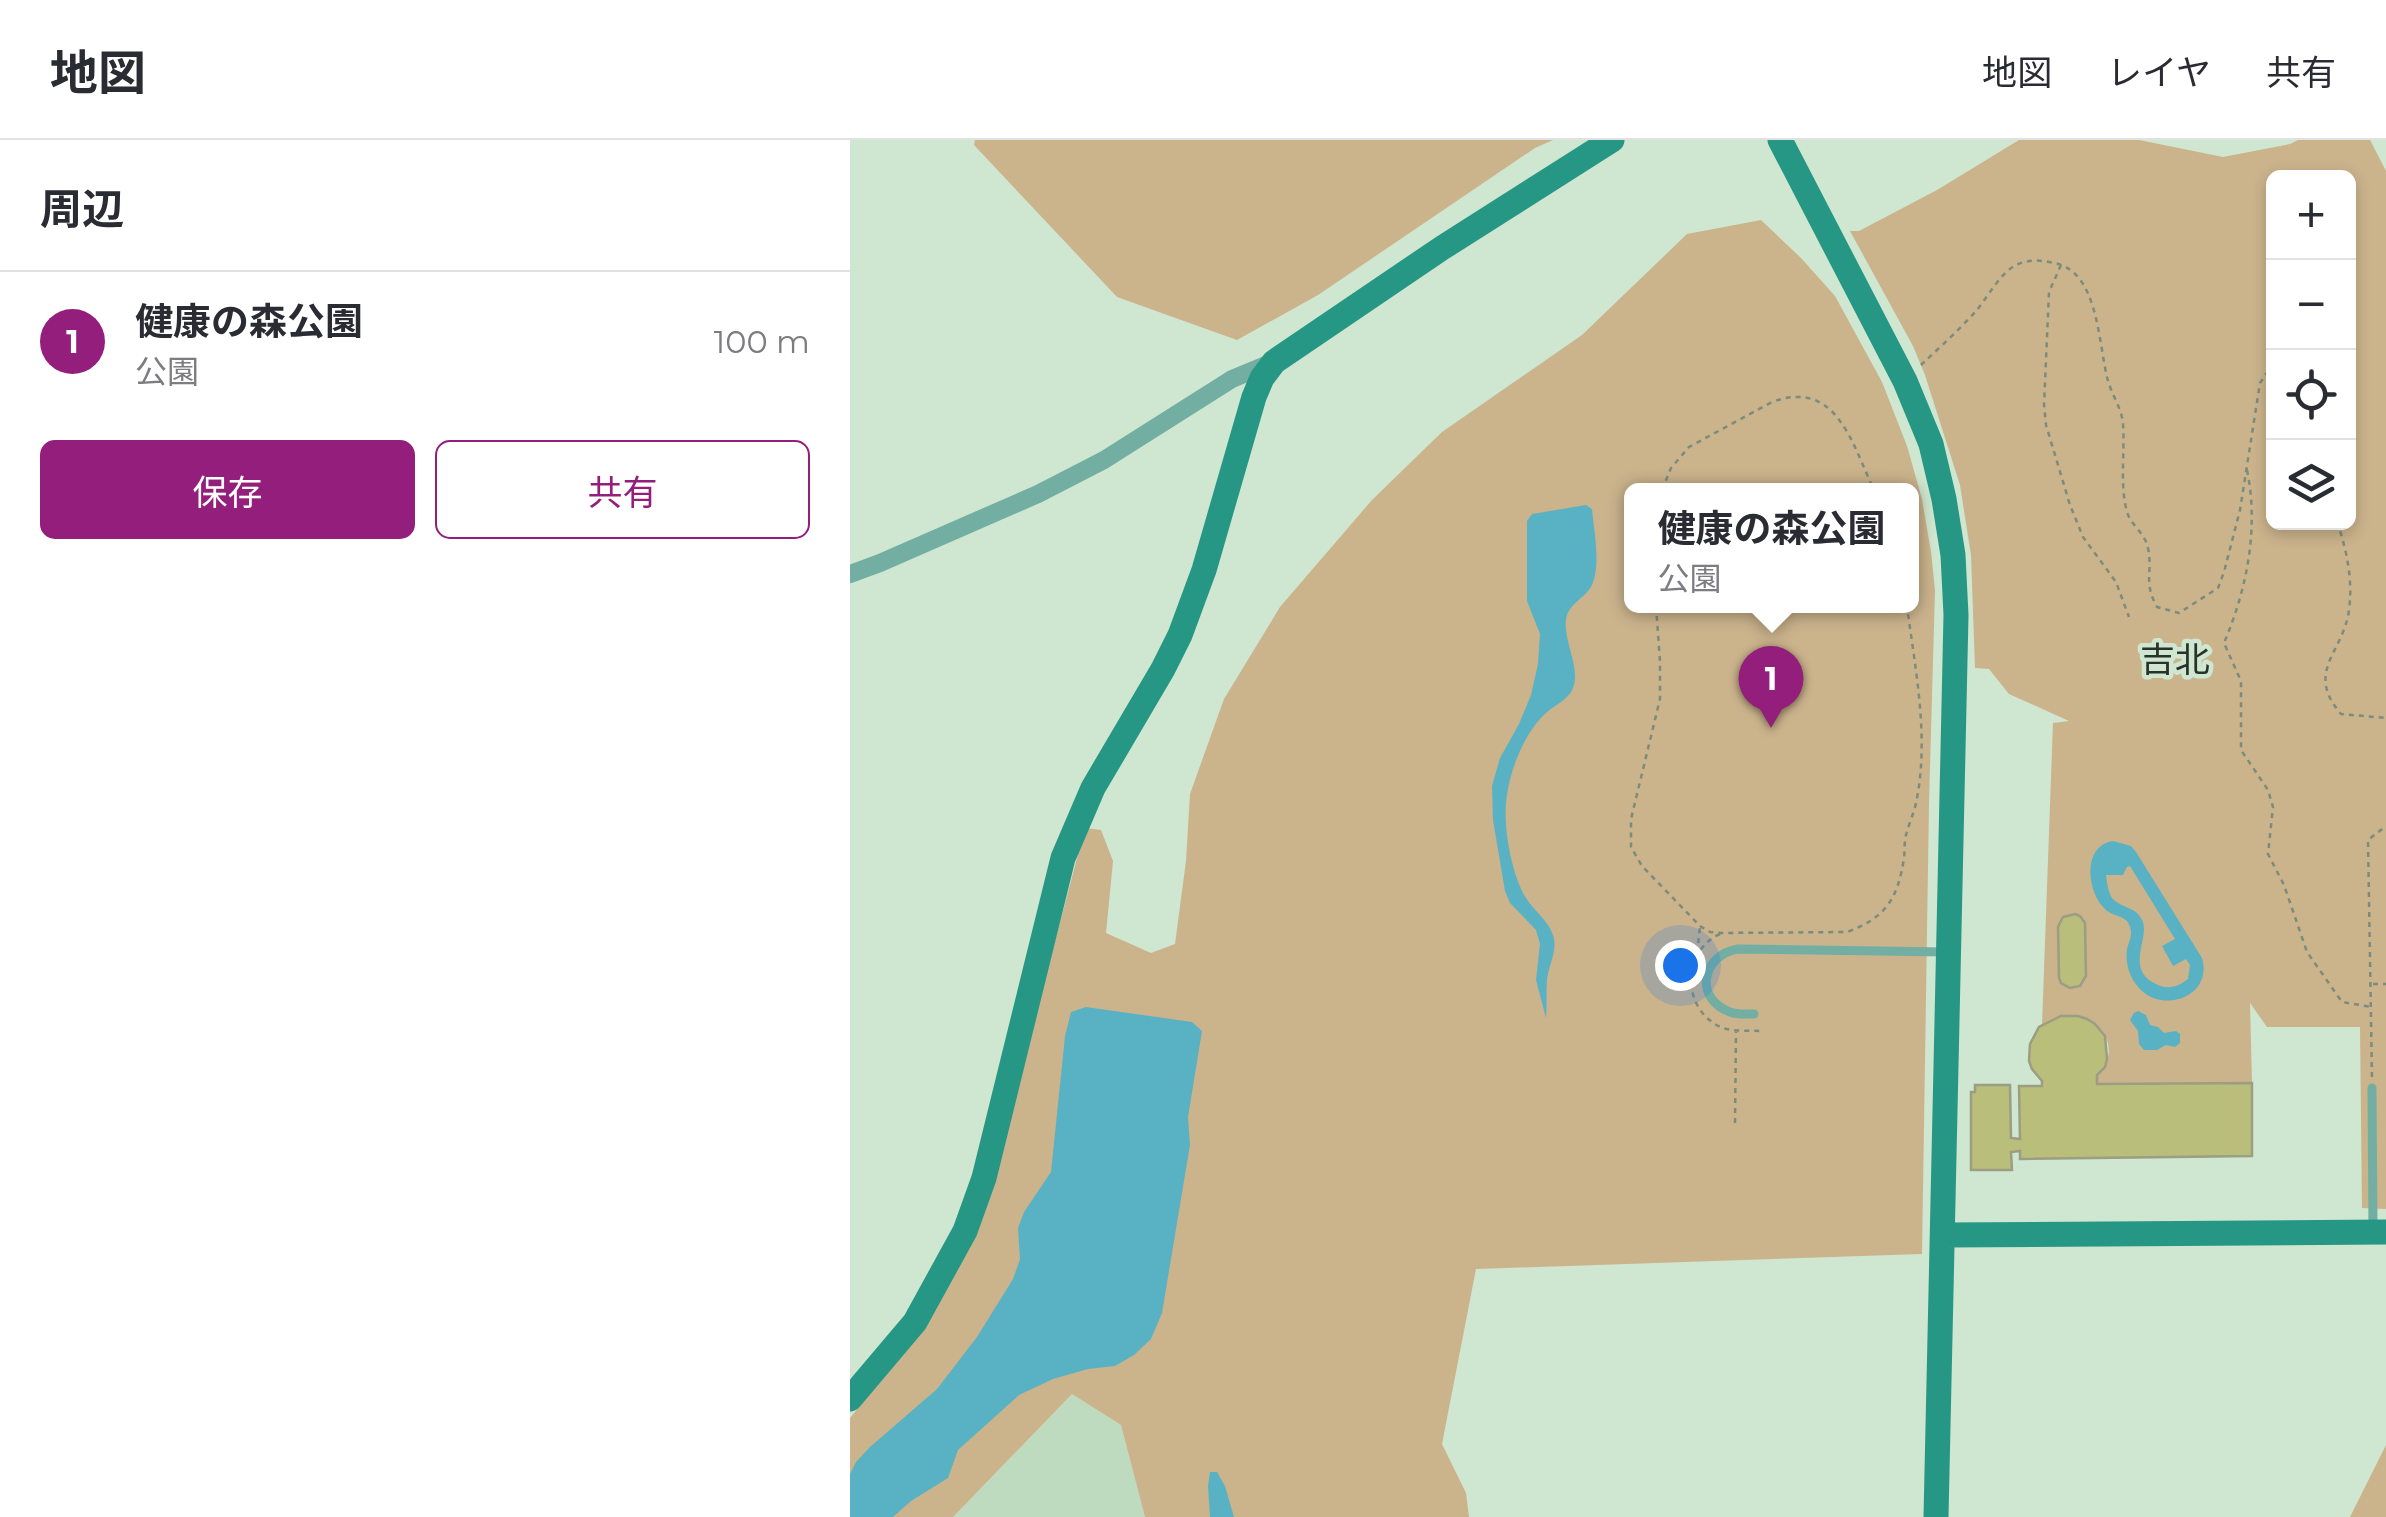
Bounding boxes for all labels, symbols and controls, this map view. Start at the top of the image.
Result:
text: 地図 [50,44,146,102]
text: 地図 [1982,51,2052,94]
text: レイヤ [2107,51,2211,94]
text: 共有 [2266,51,2336,94]
map controls [2266,170,2356,530]
button: + [2266,170,2356,260]
text: 周辺 [40,183,124,235]
button: − [2266,260,2356,350]
text: 健康の森公園 [135,298,363,345]
text: 1 [66,322,79,361]
text: 100 m [714,322,810,361]
button: locate [2266,350,2356,440]
text: 公園 [135,352,199,391]
button: 保存 [40,440,415,539]
button: 共有 [435,440,810,539]
button: layers [2266,440,2356,530]
popup [1624,483,1919,613]
text: 健康の森公園 [1657,505,1886,552]
text: 公園 [1657,559,1722,598]
district label: 吉北 [2140,638,2210,681]
pin: 1 [1738,646,1804,728]
your location [1655,940,1706,991]

